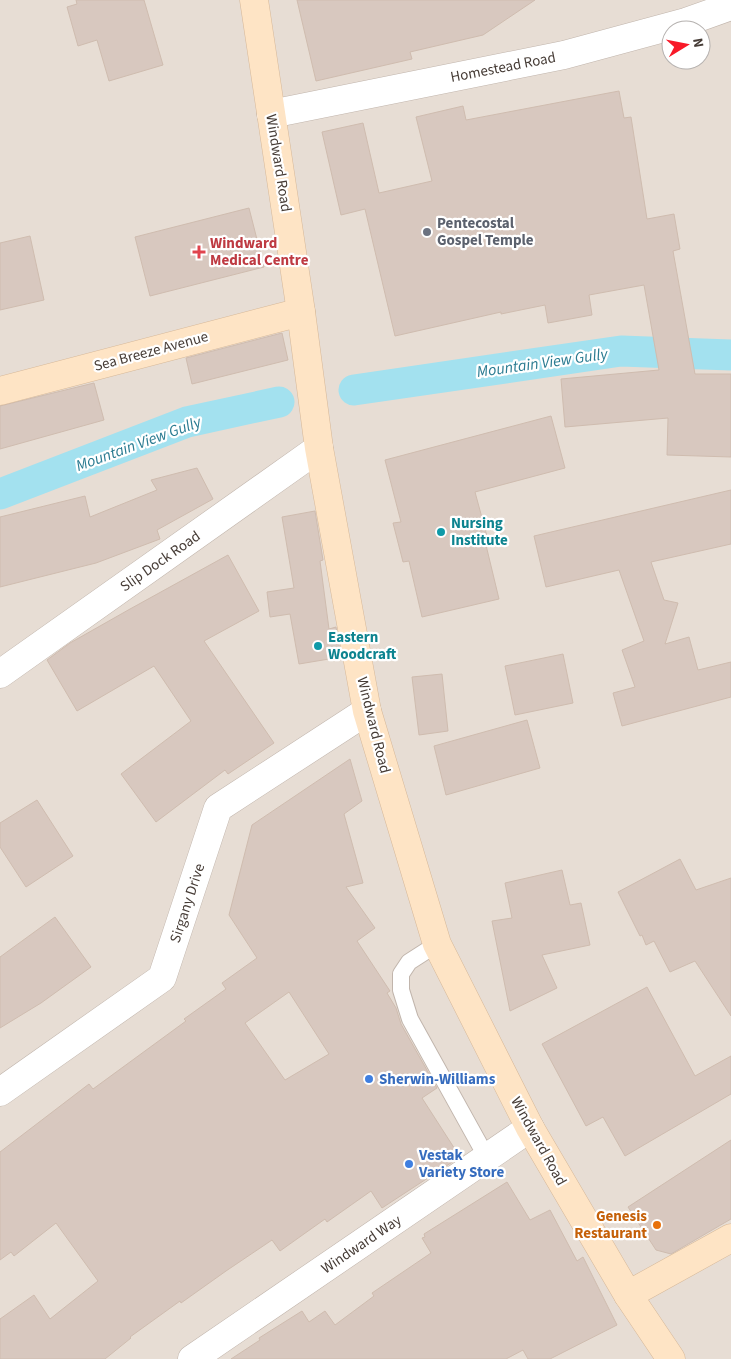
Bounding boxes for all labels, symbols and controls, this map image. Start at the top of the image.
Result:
north arrow [661,20,711,70]
text: N [687,37,708,49]
street label: Homestead Road [449,47,558,88]
street label: Windward Road [260,113,297,214]
place label: Pentecostal Gospel Temple [437,213,534,251]
marker: Pentecostal Gospel Temple [421,226,433,238]
place label: Windward Medical Centre [210,233,309,271]
marker: Windward Medical Centre [192,245,206,259]
street label: Sea Breeze Avenue [92,326,211,377]
water label: Mountain View Gully [475,343,610,383]
water label: Mountain View Gully [73,411,205,477]
place label: Nursing Institute [451,513,508,551]
street label: Slip Dock Road [116,526,205,597]
marker: Nursing Institute [435,526,447,538]
place label: Eastern Woodcraft [328,627,397,665]
marker: Eastern Woodcraft [312,640,324,652]
street label: Windward Road [351,675,396,776]
street label: Sirgany Drive [165,861,210,946]
place label: Sherwin-Williams [379,1069,496,1090]
marker: Sherwin-Williams [363,1073,375,1085]
street label: Windward Road [505,1093,572,1190]
place label: Vestak Variety Store [418,1145,505,1183]
marker: Vestak Variety Store [403,1158,415,1170]
place label: Genesis Restaurant [574,1206,647,1244]
street label: Windward Way [317,1210,406,1279]
marker: Genesis Restaurant [651,1219,663,1231]

